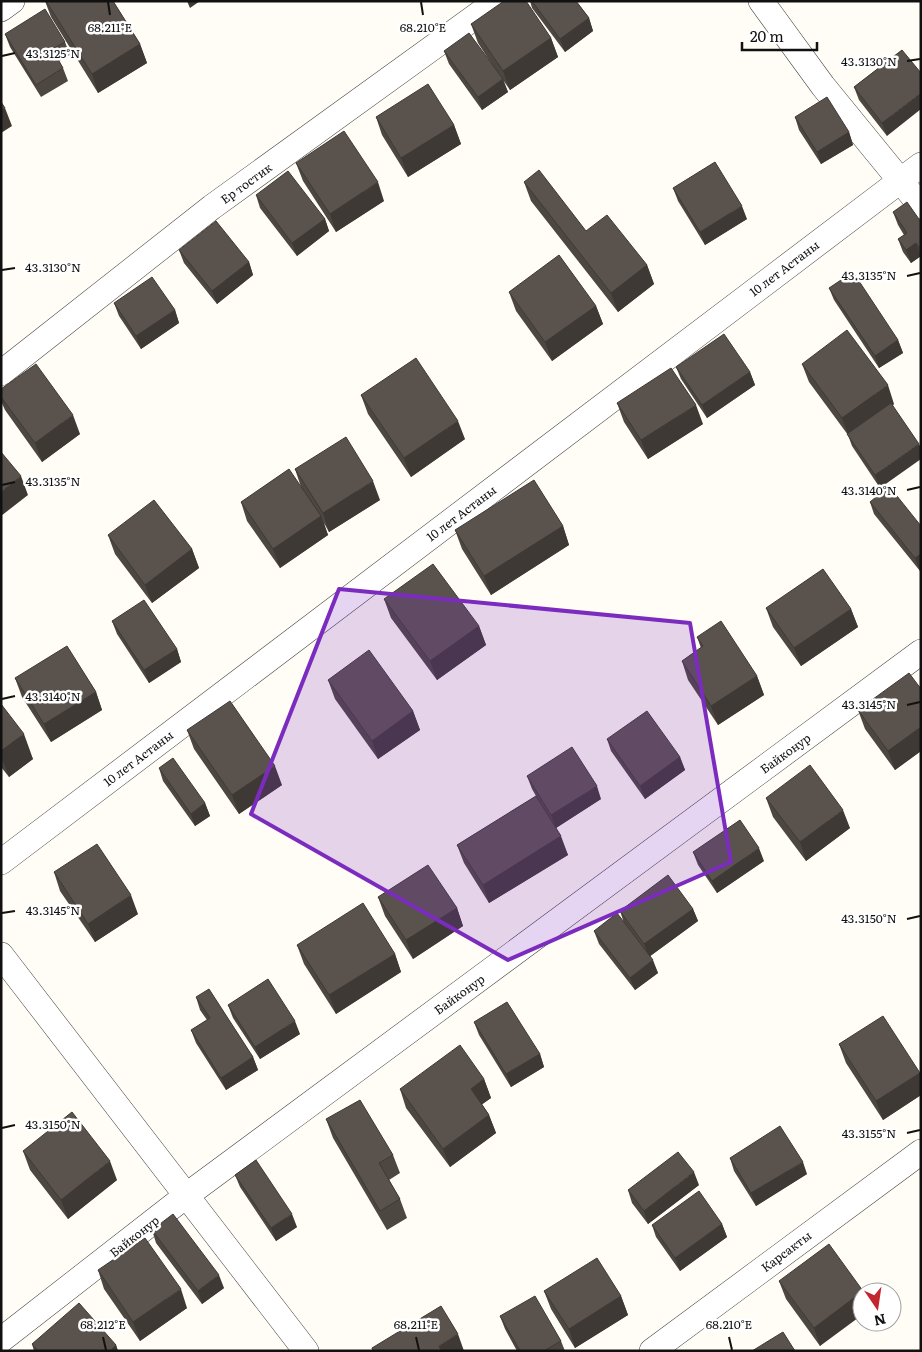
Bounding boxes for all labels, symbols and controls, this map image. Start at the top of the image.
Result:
text: 68.211°E [88,18,133,36]
text: 68.210°E [400,18,447,36]
scale bar [742,20,817,52]
text: 20 m [750,24,784,47]
text: 43.3125°N [26,44,80,62]
text: 43.3130°N [841,52,897,70]
street label: Ер тостик [217,158,275,208]
street label: 10 лет Астаны [745,236,823,300]
text: 43.3130°N [25,258,81,276]
text: 43.3135°N [841,266,897,284]
text: 43.3135°N [25,472,81,490]
street label: 10 лет Астаны [422,481,500,545]
text: 43.3140°N [841,481,897,499]
text: 43.3140°N [25,687,81,705]
text: 43.3145°N [842,695,896,713]
street label: 10 лет Астаны [99,726,177,790]
street label: Байконур [756,728,814,778]
text: 43.3145°N [26,901,80,919]
text: 43.3150°N [841,909,897,927]
street label: Байконур [430,969,488,1019]
text: 43.3150°N [25,1115,81,1133]
text: 43.3155°N [842,1124,896,1142]
street label: Байконур [105,1211,163,1261]
street label: Карсакты [757,1226,815,1276]
north arrow [852,1282,902,1332]
text: N [872,1310,888,1332]
text: 68.212°E [80,1315,126,1333]
text: 68.211°E [394,1315,439,1333]
text: 68.210°E [706,1315,753,1333]

